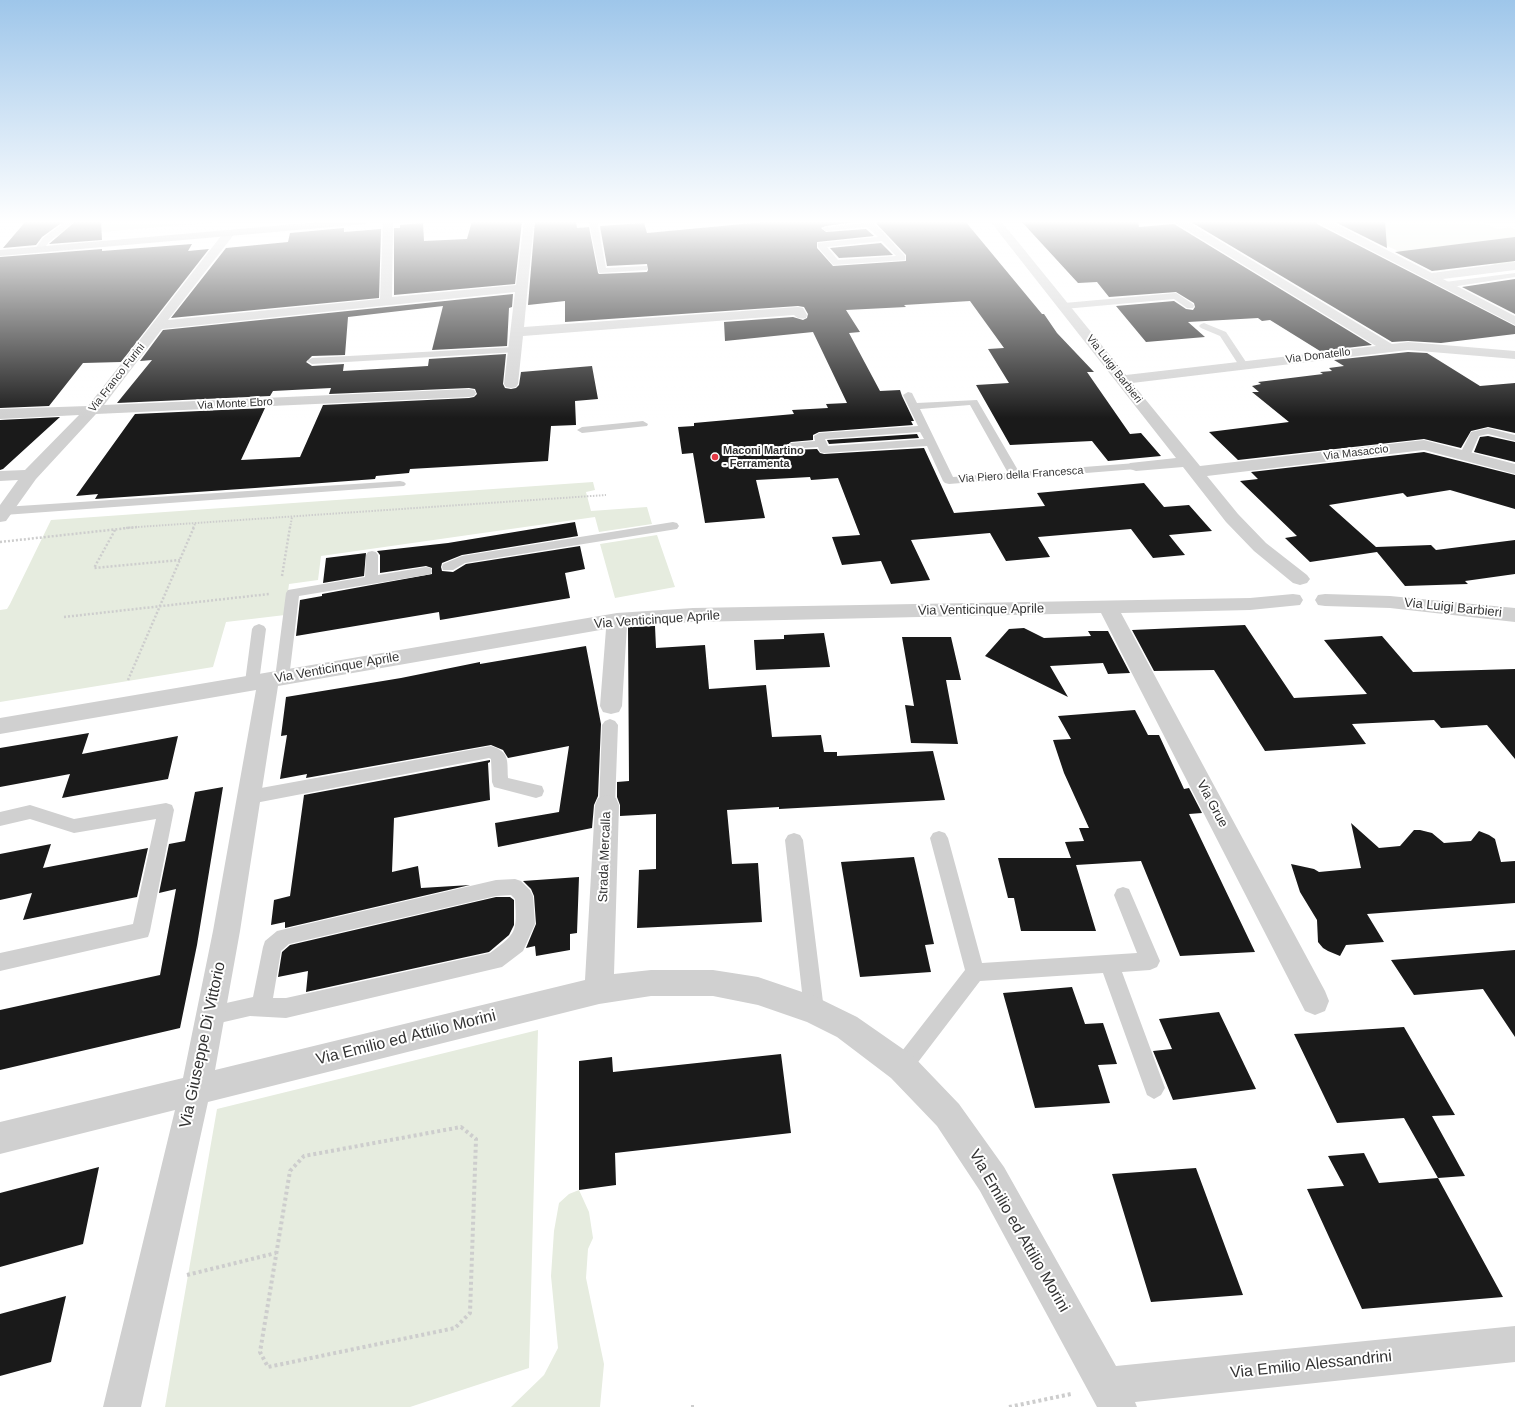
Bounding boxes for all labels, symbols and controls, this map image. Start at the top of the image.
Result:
street label: Via Luigi Barbieri [1083,332,1145,406]
street label: Via Franco Furini [86,341,148,415]
street label: Via Donatello [1285,345,1351,367]
street label: Via Monte Ebro [197,395,273,413]
street label: Via Masaccio [1323,442,1389,464]
place label: Maconi Martino - Ferramenta [723,444,804,470]
marker: Maconi Martino - Ferramenta [710,452,720,462]
street label: Via Piero della Francesca [958,464,1084,486]
street label: Via Luigi Barbieri [1403,595,1503,621]
street label: Via Venticinque Aprile [918,601,1044,619]
street label: Via Venticinque Aprile [593,608,721,632]
street label: Via Venticinque Aprile [273,649,401,687]
street label: Via Grue [1193,778,1231,830]
street label: Strada Mercalla [596,811,614,903]
street label: Via Giuseppe Di Vittorio [176,960,230,1130]
street label: Via Emilio ed Attilio Morini [314,1006,498,1070]
street label: Via Emilio ed Attilio Morini [965,1146,1073,1316]
street label: Via Emilio Alessandrini [1229,1347,1393,1383]

